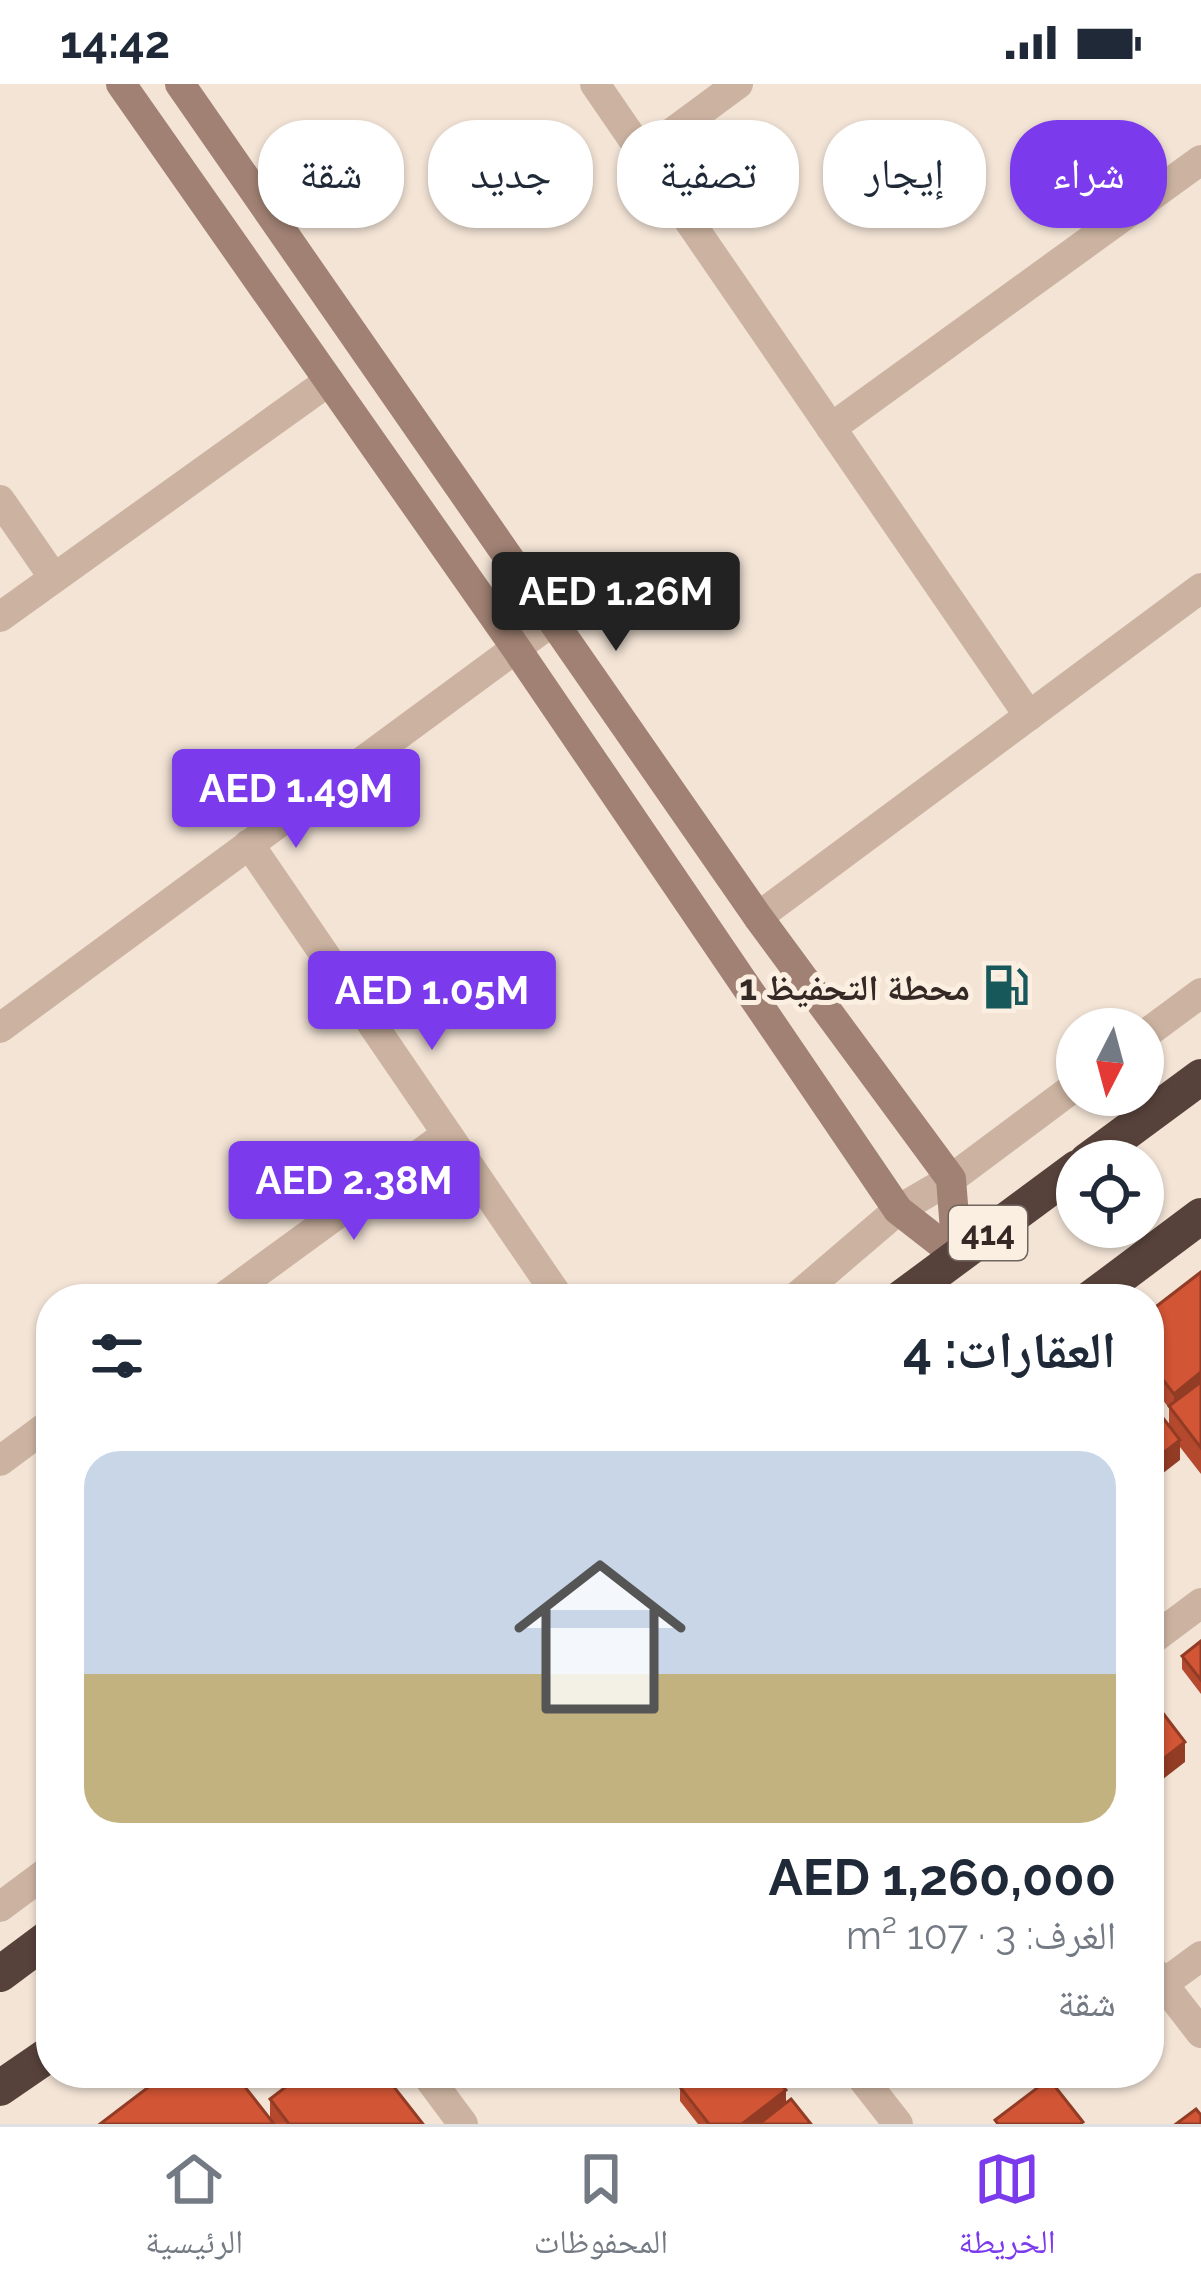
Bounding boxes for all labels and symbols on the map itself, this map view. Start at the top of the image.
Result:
pin: AED 1.26M [479,552,753,654]
pin: AED 1.49M [159,749,433,851]
pin: AED 1.05M [295,951,569,1053]
fuel station icon: محطة التحفيظ 1 [981,962,1031,1012]
place label: محطة التحفيظ 1 [739,966,970,1008]
north arrow [1056,1008,1164,1116]
pin: AED 2.38M [217,1141,491,1243]
road number: 414 [949,1206,1027,1260]

